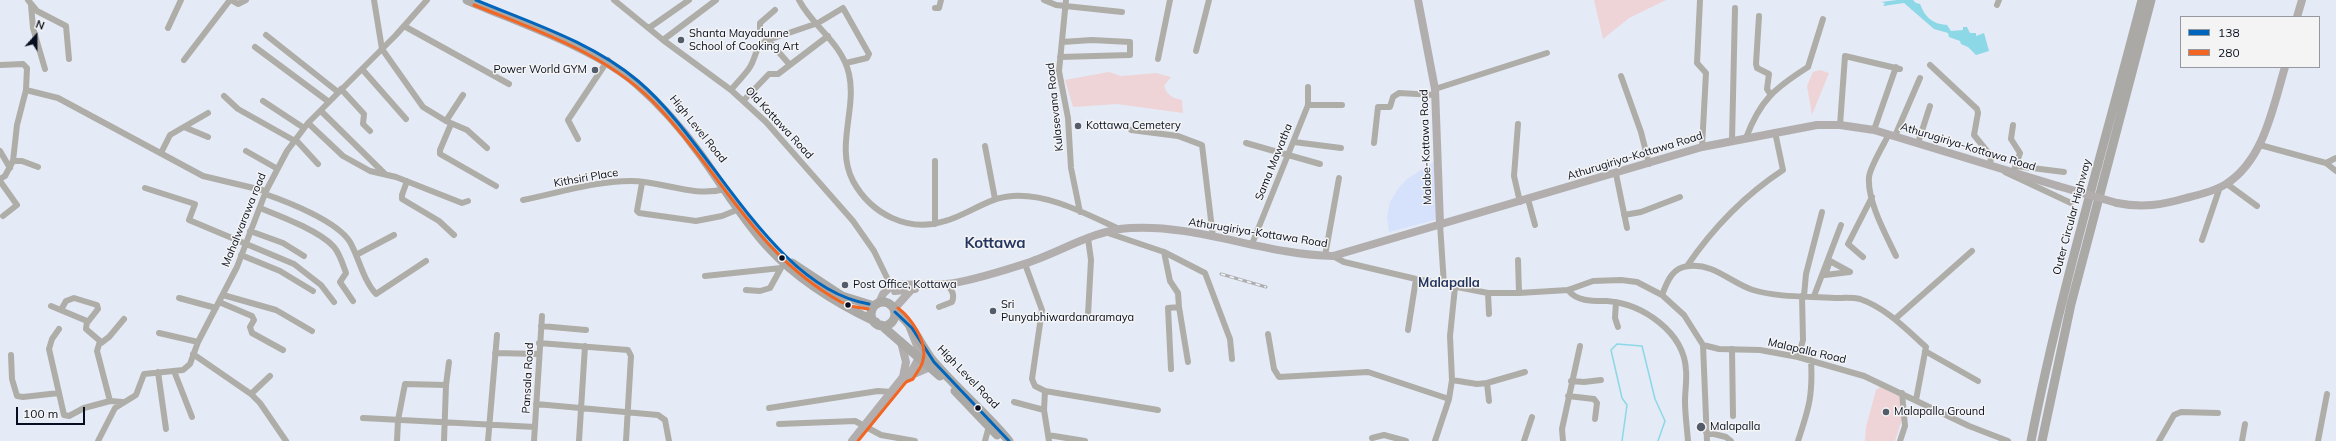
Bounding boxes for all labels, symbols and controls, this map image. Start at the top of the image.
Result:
north arrow [16,16,56,56]
legend [2180,16,2320,68]
text: N [34,17,47,33]
text: 138 [2218,25,2240,40]
place label: Shanta Mayadunne School of Cooking Art [689,27,799,53]
marker: Shanta Mayadunne School of Cooking Art [676,35,686,45]
text: 280 [2218,45,2240,60]
street label: Kulasevana Road [1044,62,1066,152]
place label: Power World GYM [493,63,587,77]
marker: Power World GYM [590,65,600,75]
street label: Old Kottawa Road [742,84,816,162]
street label: Malabe-Kottawa Road [1417,89,1435,205]
street label: High Level Road [667,93,729,165]
place label: Kottawa Cemetery [1086,119,1181,133]
street label: Athurugiriya-Kottawa Road [1899,120,2037,174]
marker: Kottawa Cemetery [1073,121,1083,131]
street label: Sama Mawatha [1253,122,1295,202]
street label: Athurugiriya-Kottawa Road [1566,129,1704,183]
street label: Outer Circular Highway [2050,158,2094,276]
street label: Kithsiri Place [553,166,619,190]
street label: Mahalwarawa road [219,171,269,269]
street label: Athurugiriya-Kottawa Road [1187,215,1329,251]
district label: Kottawa [964,234,1026,252]
unlabelled marker [777,253,787,263]
district label: Malapalla [1418,275,1480,291]
place label: Post Office, Kottawa [853,278,957,292]
marker: Post Office, Kottawa [840,280,850,290]
place label: Sri Punyabhiwardanaramaya [1001,298,1134,324]
unlabelled marker [843,300,853,310]
marker: Sri Punyabhiwardanaramaya [988,306,998,316]
street label: Malapalla Road [1766,336,1848,366]
street label: Pansala Road [520,342,536,414]
street label: High Level Road [934,343,1002,411]
scale bar [18,399,87,425]
unlabelled marker [973,403,983,413]
place label: Malapalla Ground [1894,405,1985,419]
text: 100 m [23,406,58,421]
marker: Malapalla Ground [1881,407,1891,417]
place label: Malapalla [1710,420,1760,434]
marker: Malapalla [1695,421,1707,433]

